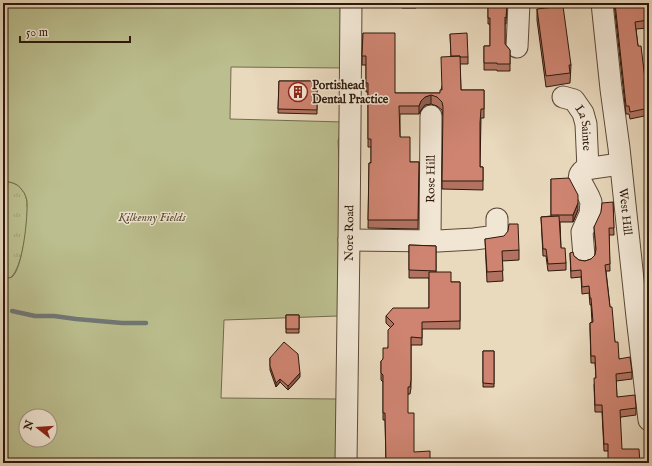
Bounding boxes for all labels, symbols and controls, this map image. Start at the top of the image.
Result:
scale bar [20,18,130,44]
text: 50 m [26,25,48,40]
place label: Portishead Dental Practice [312,78,389,107]
building icon: Portishead Dental Practice [287,81,309,103]
street label: La Sainte [572,102,595,152]
street label: Rose Hill [423,154,438,203]
street label: West Hill [616,187,636,237]
street label: Nore Road [341,204,357,261]
park label: Kilkenny Fields [117,210,186,225]
north arrow [18,408,58,448]
text: N [21,418,38,433]

